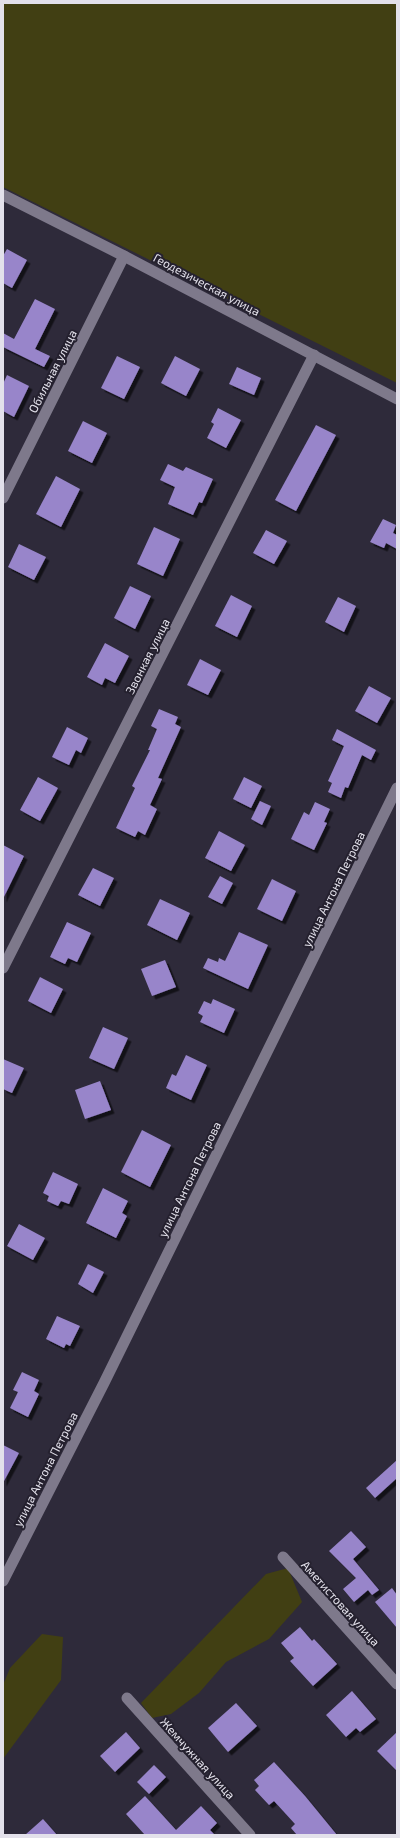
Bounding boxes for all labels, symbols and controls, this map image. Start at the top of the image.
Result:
street label: Геодезическая улица [151,250,263,319]
street label: Обильная улица [25,327,80,415]
street label: Звонкая улица [122,616,173,697]
street label: улица Антона Петрова [299,829,368,950]
street label: улица Антона Петрова [155,1119,224,1240]
street label: улица Антона Петрова [10,1409,81,1529]
street label: Аметистовая улица [298,1557,383,1649]
street label: Жемчужная улица [157,1714,238,1802]

